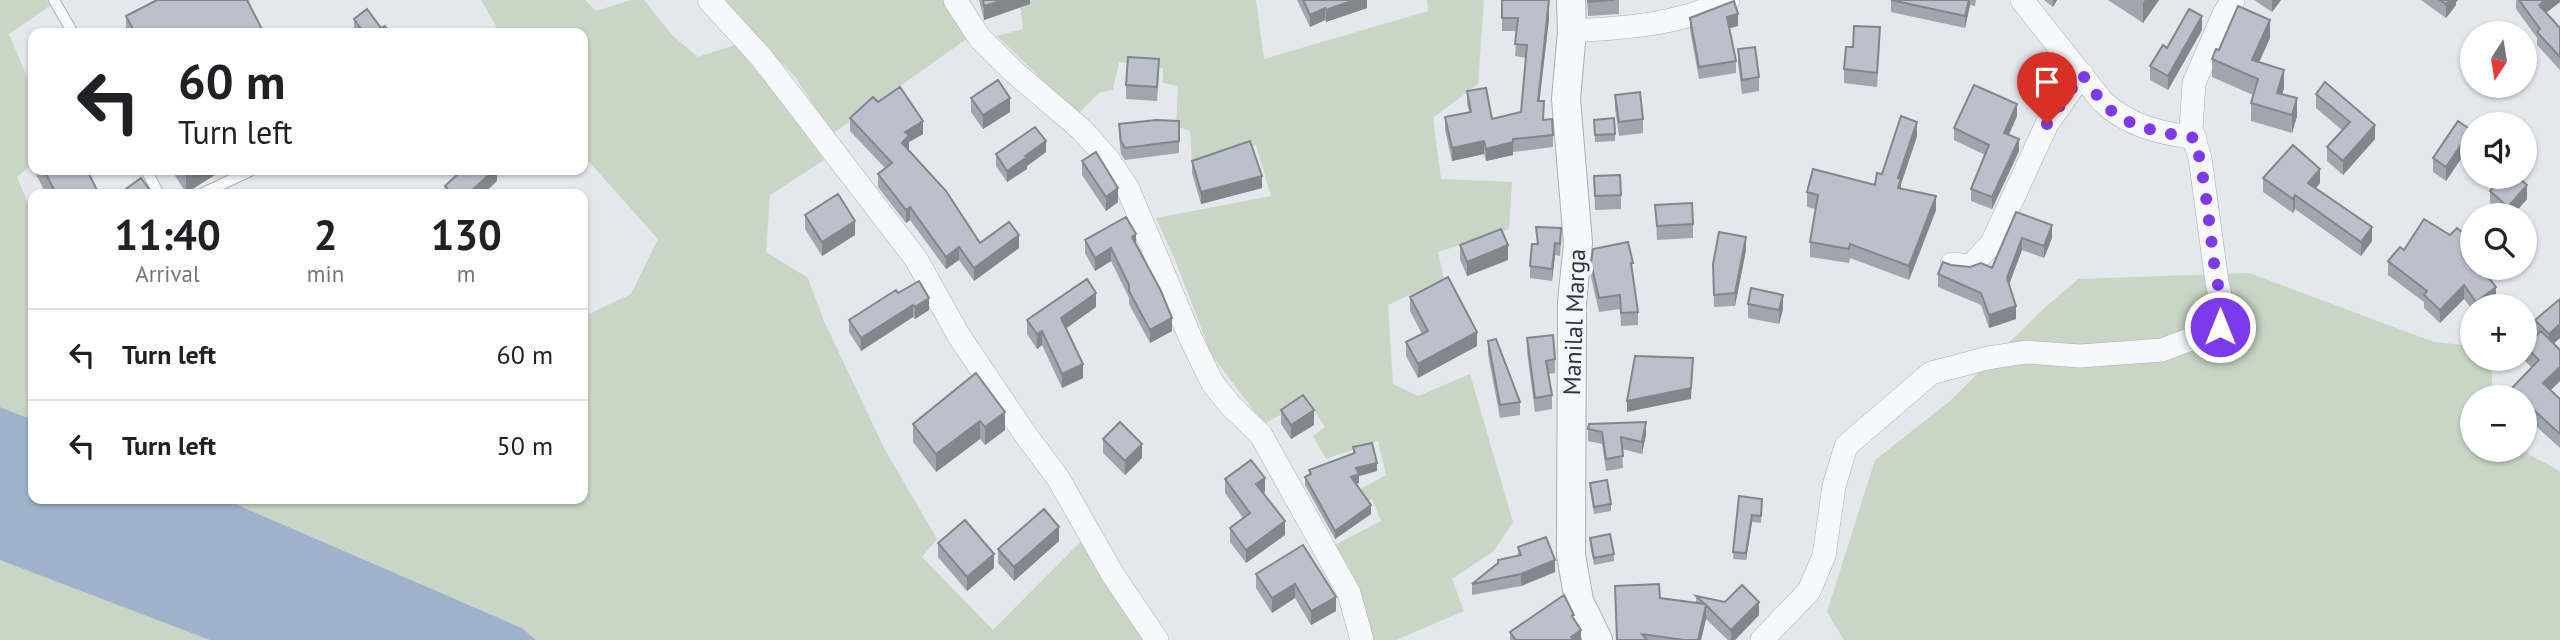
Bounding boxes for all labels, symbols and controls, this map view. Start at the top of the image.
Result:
north arrow [2460,21,2538,98]
map controls [2460,21,2537,462]
text: 60 m [178,49,285,113]
pin [2017,52,2077,124]
icon: left [63,56,154,147]
icon: arrive [2028,63,2066,101]
text: Turn left [178,111,293,153]
button: sound [2460,112,2537,189]
button: search [2460,203,2537,280]
text: 11:40 [114,207,221,262]
text: 2 [314,207,337,262]
text: 130 [430,207,502,262]
street label: Manilal Marga [1556,248,1592,396]
text: Arrival [135,259,200,288]
text: min [307,259,344,288]
text: m [457,259,475,288]
position arrow [2183,290,2257,364]
button: + [2460,294,2537,371]
icon: left [63,336,101,374]
text: Turn left [122,338,216,371]
text: 60 m [497,338,553,371]
button: − [2460,385,2537,462]
icon: left [63,427,101,465]
text: Turn left [122,429,216,462]
text: 50 m [497,429,553,462]

